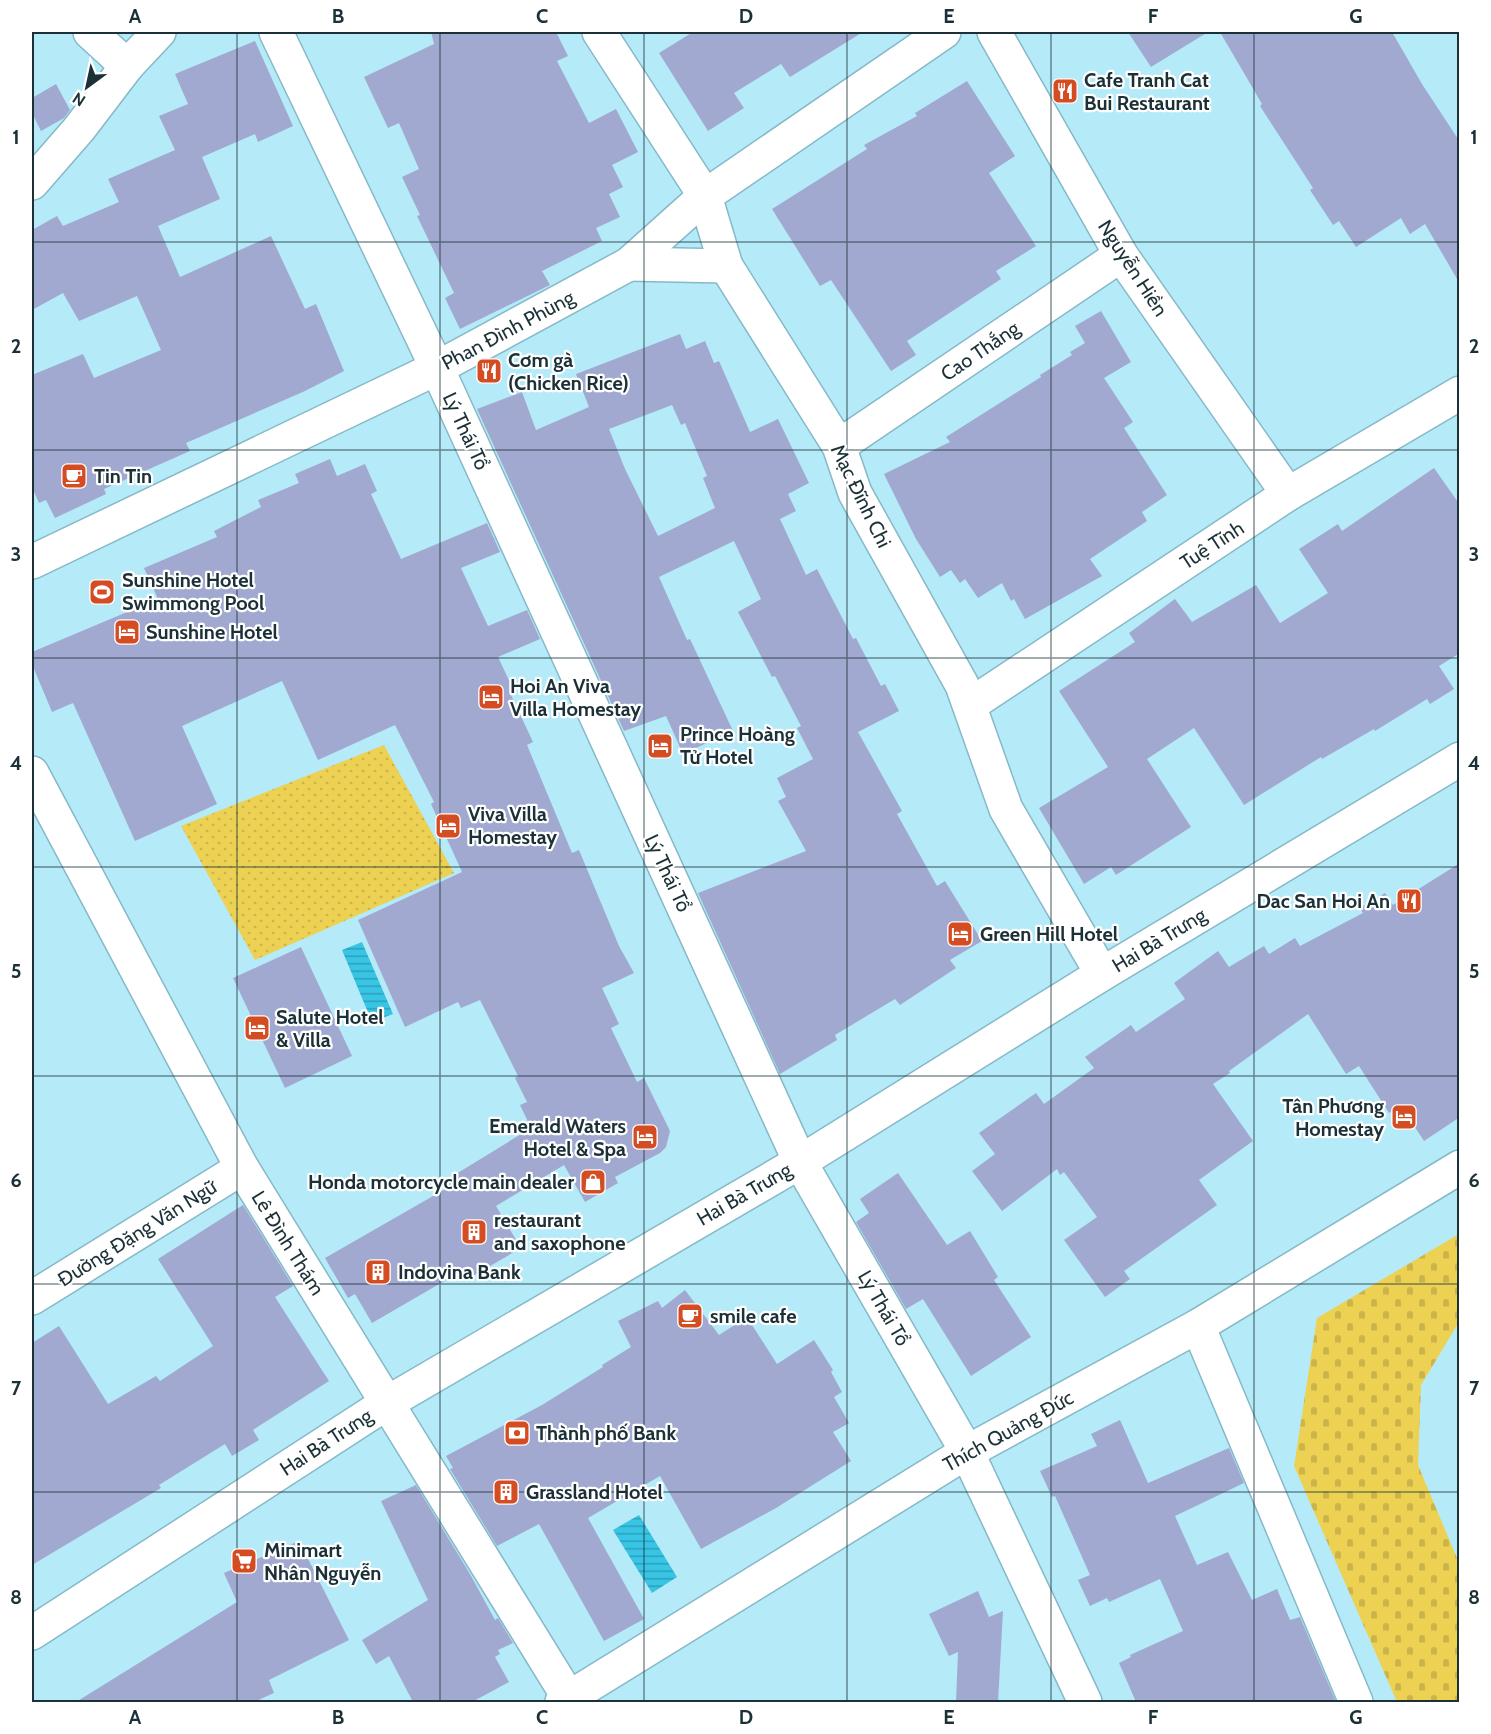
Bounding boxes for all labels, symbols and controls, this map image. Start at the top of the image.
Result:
text: A [129,4,142,28]
text: B [332,4,344,28]
text: C [536,4,548,28]
text: D [739,4,753,28]
text: E [943,4,955,28]
text: F [1148,4,1159,28]
text: G [1349,4,1363,28]
north arrow [57,57,117,117]
place label: Cafe Tranh Cat Bui Restaurant [1084,68,1210,115]
restaurant icon: Cafe Tranh Cat Bui Restaurant [1050,76,1080,106]
text: N [69,88,89,110]
text: 1 [12,125,20,149]
text: 1 [1470,125,1478,149]
street label: Nguyễn Hiền [1093,215,1173,321]
street label: Phan Đình Phùng [438,285,579,375]
street label: Cao Thắng [936,315,1025,386]
text: 2 [11,334,21,358]
text: 2 [1469,334,1479,358]
place label: Cơm gà (Chicken Rice) [508,348,629,395]
restaurant icon: Cơm gà (Chicken Rice) [474,356,504,386]
street label: Lý Thái Tổ [438,388,494,474]
street label: Mạc Đĩnh Chi [826,440,896,552]
cafe icon: Tin Tin [59,461,89,491]
place label: Tin Tin [94,464,152,488]
street label: Tuệ Tĩnh [1176,516,1248,574]
text: 3 [11,542,21,566]
text: 3 [1469,542,1479,566]
place label: Sunshine Hotel Swimmong Pool [122,568,264,615]
sports icon: Sunshine Hotel Swimmong Pool [87,577,117,607]
hotel icon: Sunshine Hotel [112,617,142,647]
place label: Sunshine Hotel [146,620,278,644]
place label: Hoi An Viva Villa Homestay [510,674,641,721]
hotel icon: Hoi An Viva Villa Homestay [476,682,506,712]
place label: Prince Hoàng Tử Hotel [680,722,795,769]
hotel icon: Prince Hoàng Tử Hotel [645,731,675,761]
text: 4 [10,751,22,775]
text: 4 [1468,751,1480,775]
place label: Viva Villa Homestay [468,802,557,849]
hotel icon: Viva Villa Homestay [433,811,463,841]
street label: Lý Thái Tổ [640,830,696,916]
restaurant icon: Dac San Hoi An [1394,886,1424,916]
place label: Dac San Hoi An [1257,889,1390,913]
street label: Hai Bà Trưng [1108,902,1211,977]
hotel icon: Green Hill Hotel [945,919,975,949]
place label: Green Hill Hotel [980,922,1118,946]
text: 5 [11,959,21,983]
text: 5 [1469,959,1479,983]
place label: Salute Hotel & Villa [276,1005,383,1052]
hotel icon: Salute Hotel & Villa [242,1013,272,1043]
place label: Tân Phương Homestay [1282,1094,1384,1141]
hotel icon: Tân Phương Homestay [1389,1102,1419,1132]
place label: Emerald Waters Hotel & Spa [489,1114,626,1161]
hotel icon: Emerald Waters Hotel & Spa [630,1122,660,1152]
street label: Hai Bà Trưng [692,1157,796,1231]
shop icon: Honda motorcycle main dealer [578,1167,608,1197]
text: 6 [10,1168,22,1192]
text: 6 [1468,1168,1480,1192]
place label: Honda motorcycle main dealer [308,1170,574,1194]
street label: Đường Đặng Văn Ngữ [53,1174,222,1292]
street label: Lê Đình Thám [246,1186,330,1300]
place label: restaurant and saxophone [494,1208,625,1255]
building icon: restaurant and saxophone [459,1217,489,1247]
building icon: Indovina Bank [363,1257,393,1287]
place label: Indovina Bank [398,1260,521,1284]
street label: Lý Thái Tổ [853,1266,915,1350]
cafe icon: smile cafe [675,1301,705,1331]
place label: smile cafe [710,1304,797,1328]
text: 7 [11,1376,22,1400]
text: 7 [1469,1376,1480,1400]
street label: Thích Quảng Đức [939,1385,1077,1477]
street label: Hai Bà Trưng [275,1403,377,1481]
bank icon: Thành phố Bank [502,1418,532,1448]
place label: Thành phố Bank [536,1421,676,1445]
building icon: Grassland Hotel [491,1477,521,1507]
place label: Grassland Hotel [526,1480,663,1504]
place label: Minimart Nhân Nguyễn [264,1538,381,1585]
supermarket icon: Minimart Nhân Nguyễn [229,1546,259,1576]
text: 8 [10,1585,22,1609]
text: 8 [1468,1585,1480,1609]
text: A [129,1705,142,1729]
text: B [332,1705,344,1729]
text: C [536,1705,548,1729]
text: D [739,1705,753,1729]
text: E [943,1705,955,1729]
text: F [1148,1705,1159,1729]
text: G [1349,1705,1363,1729]

